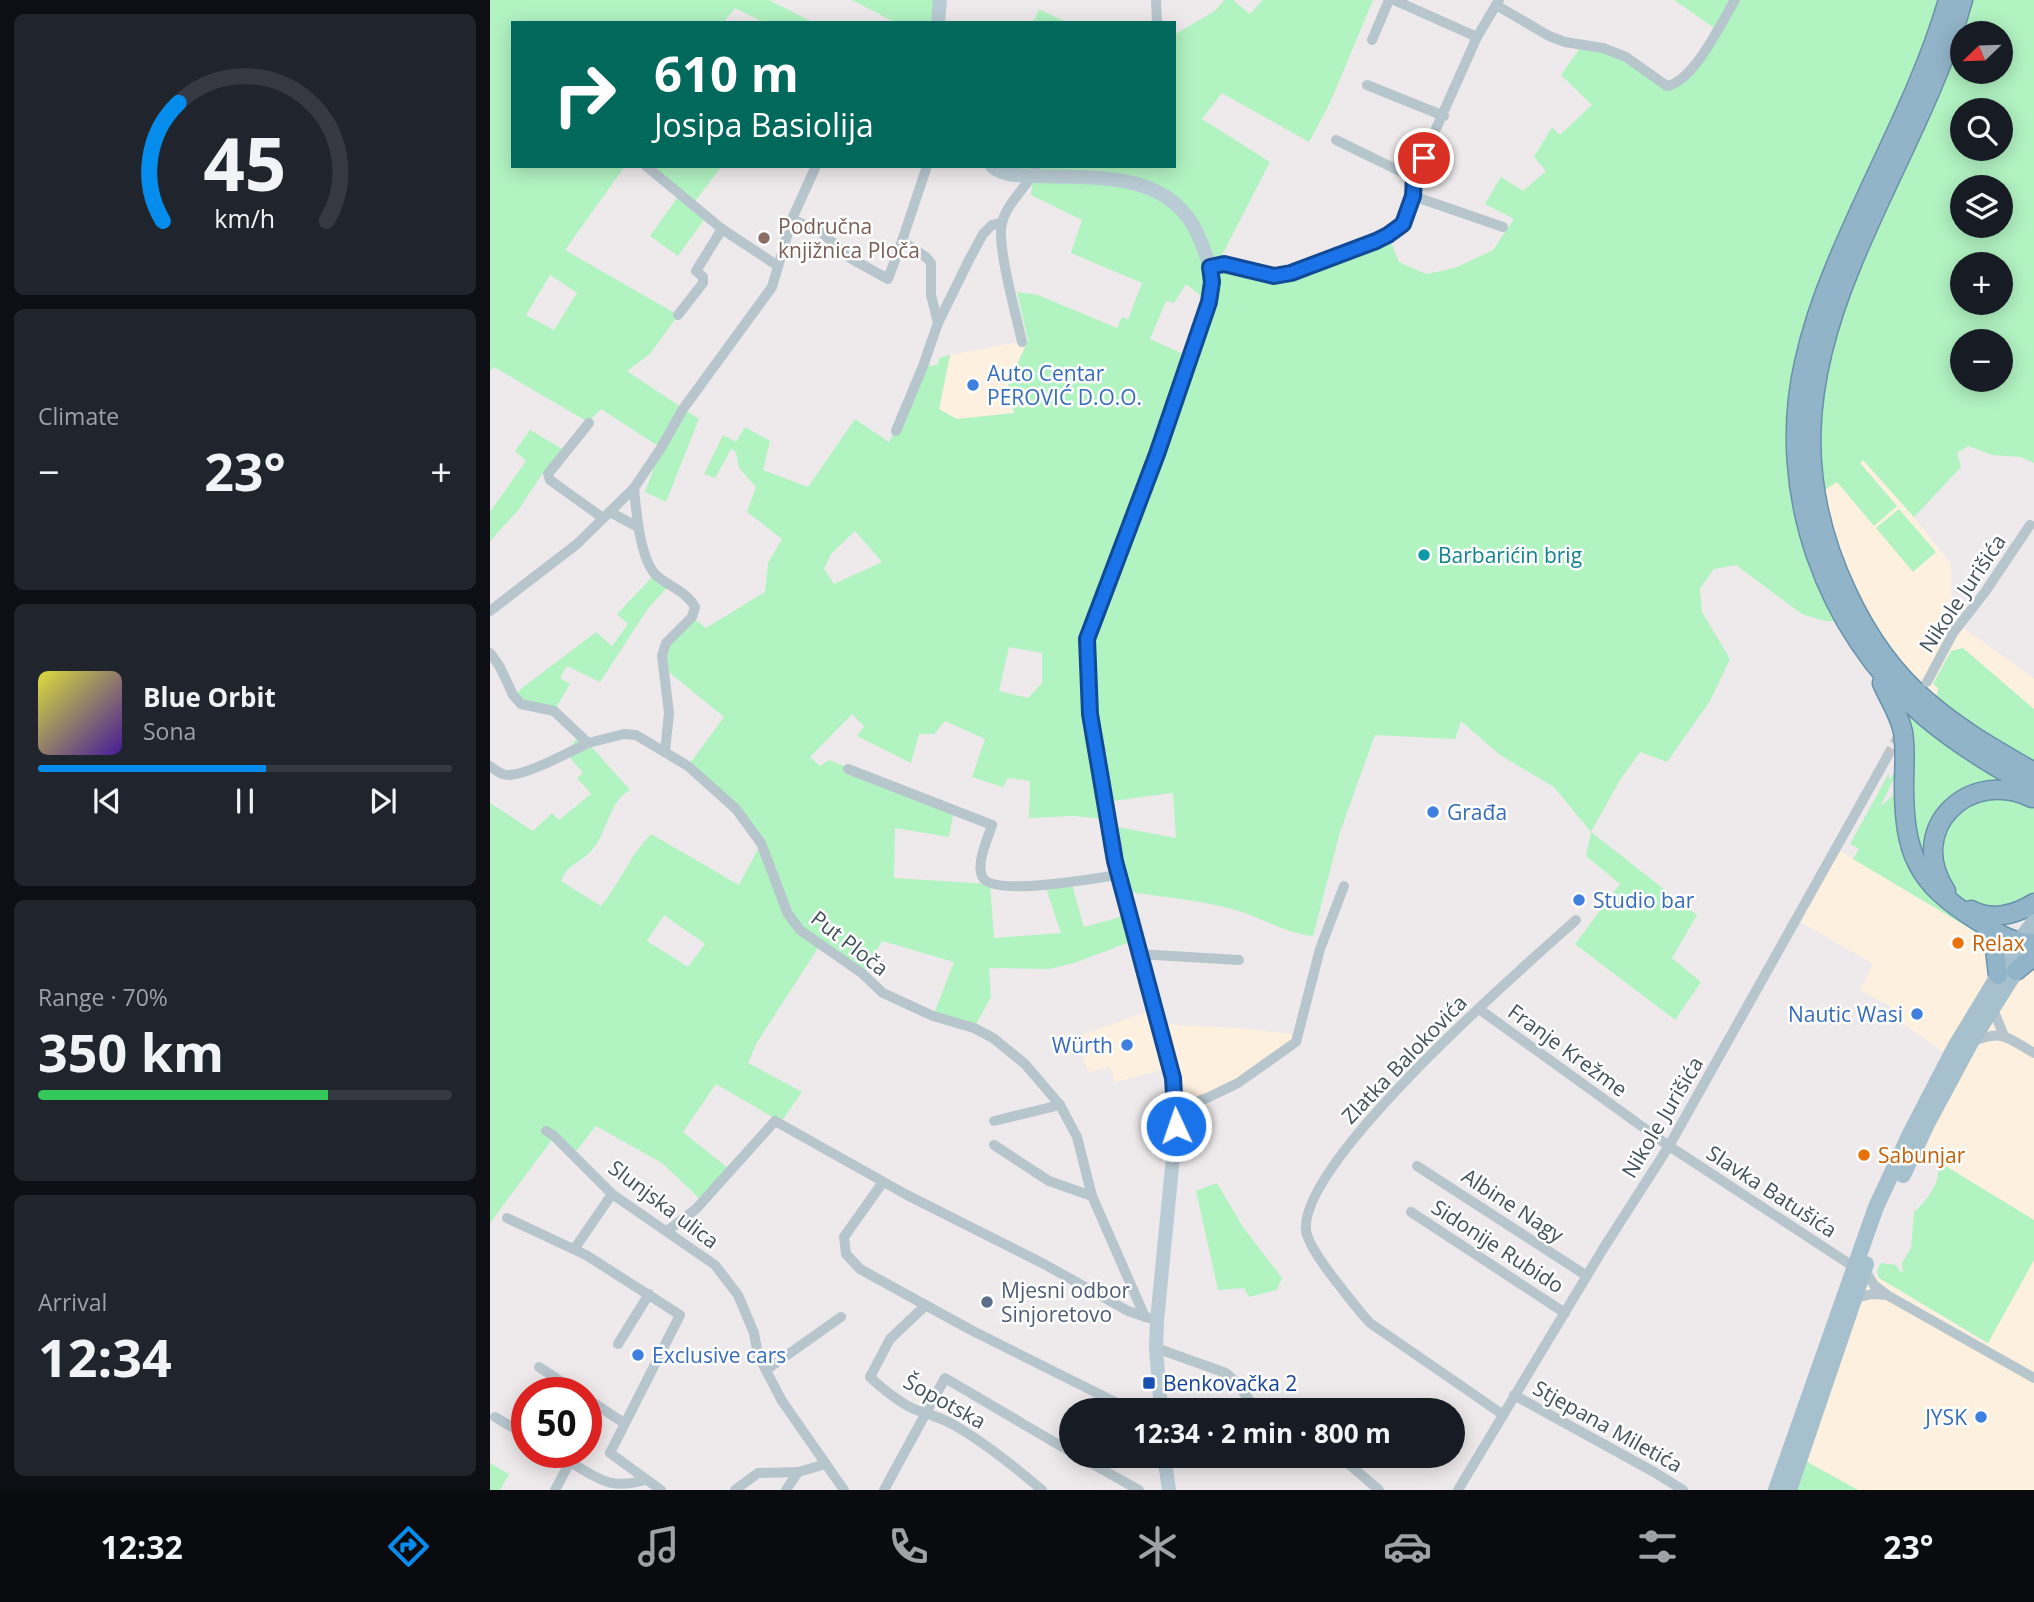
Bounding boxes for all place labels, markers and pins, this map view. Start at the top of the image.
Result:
pin [1394,128,1454,188]
place label: Područna knjižnica Ploča [778,212,920,264]
marker: Područna knjižnica Ploča [756,230,772,246]
place label: Auto Centar PEROVIĆ D.O.O. [987,359,1142,411]
marker: Auto Centar PEROVIĆ D.O.O. [965,377,981,393]
place label: Barbarićin brig [1438,541,1582,569]
marker: Barbarićin brig [1416,547,1432,563]
place label: Građa [1447,798,1507,826]
marker: Građa [1425,804,1441,820]
place label: Studio bar [1593,886,1695,914]
marker: Studio bar [1571,892,1587,908]
place label: Relax [1972,929,2025,957]
marker: Relax [1950,935,1966,951]
place label: Nautic Wasi [1788,1000,1903,1028]
marker: Nautic Wasi [1909,1006,1925,1022]
place label: Würth [1052,1031,1113,1059]
marker: Würth [1119,1037,1135,1053]
place label: Sabunjar [1878,1141,1966,1169]
marker: Sabunjar [1856,1147,1872,1163]
place label: Mjesni odbor Sinjoretovo [1001,1276,1131,1328]
marker: Mjesni odbor Sinjoretovo [979,1294,995,1310]
place label: Exclusive cars [652,1341,786,1369]
marker: Exclusive cars [630,1347,646,1363]
place label: Benkovačka 2 [1163,1369,1297,1397]
marker: Benkovačka 2 [1141,1375,1157,1391]
place label: JYSK [1923,1403,1967,1431]
marker: JYSK [1973,1409,1989,1425]

